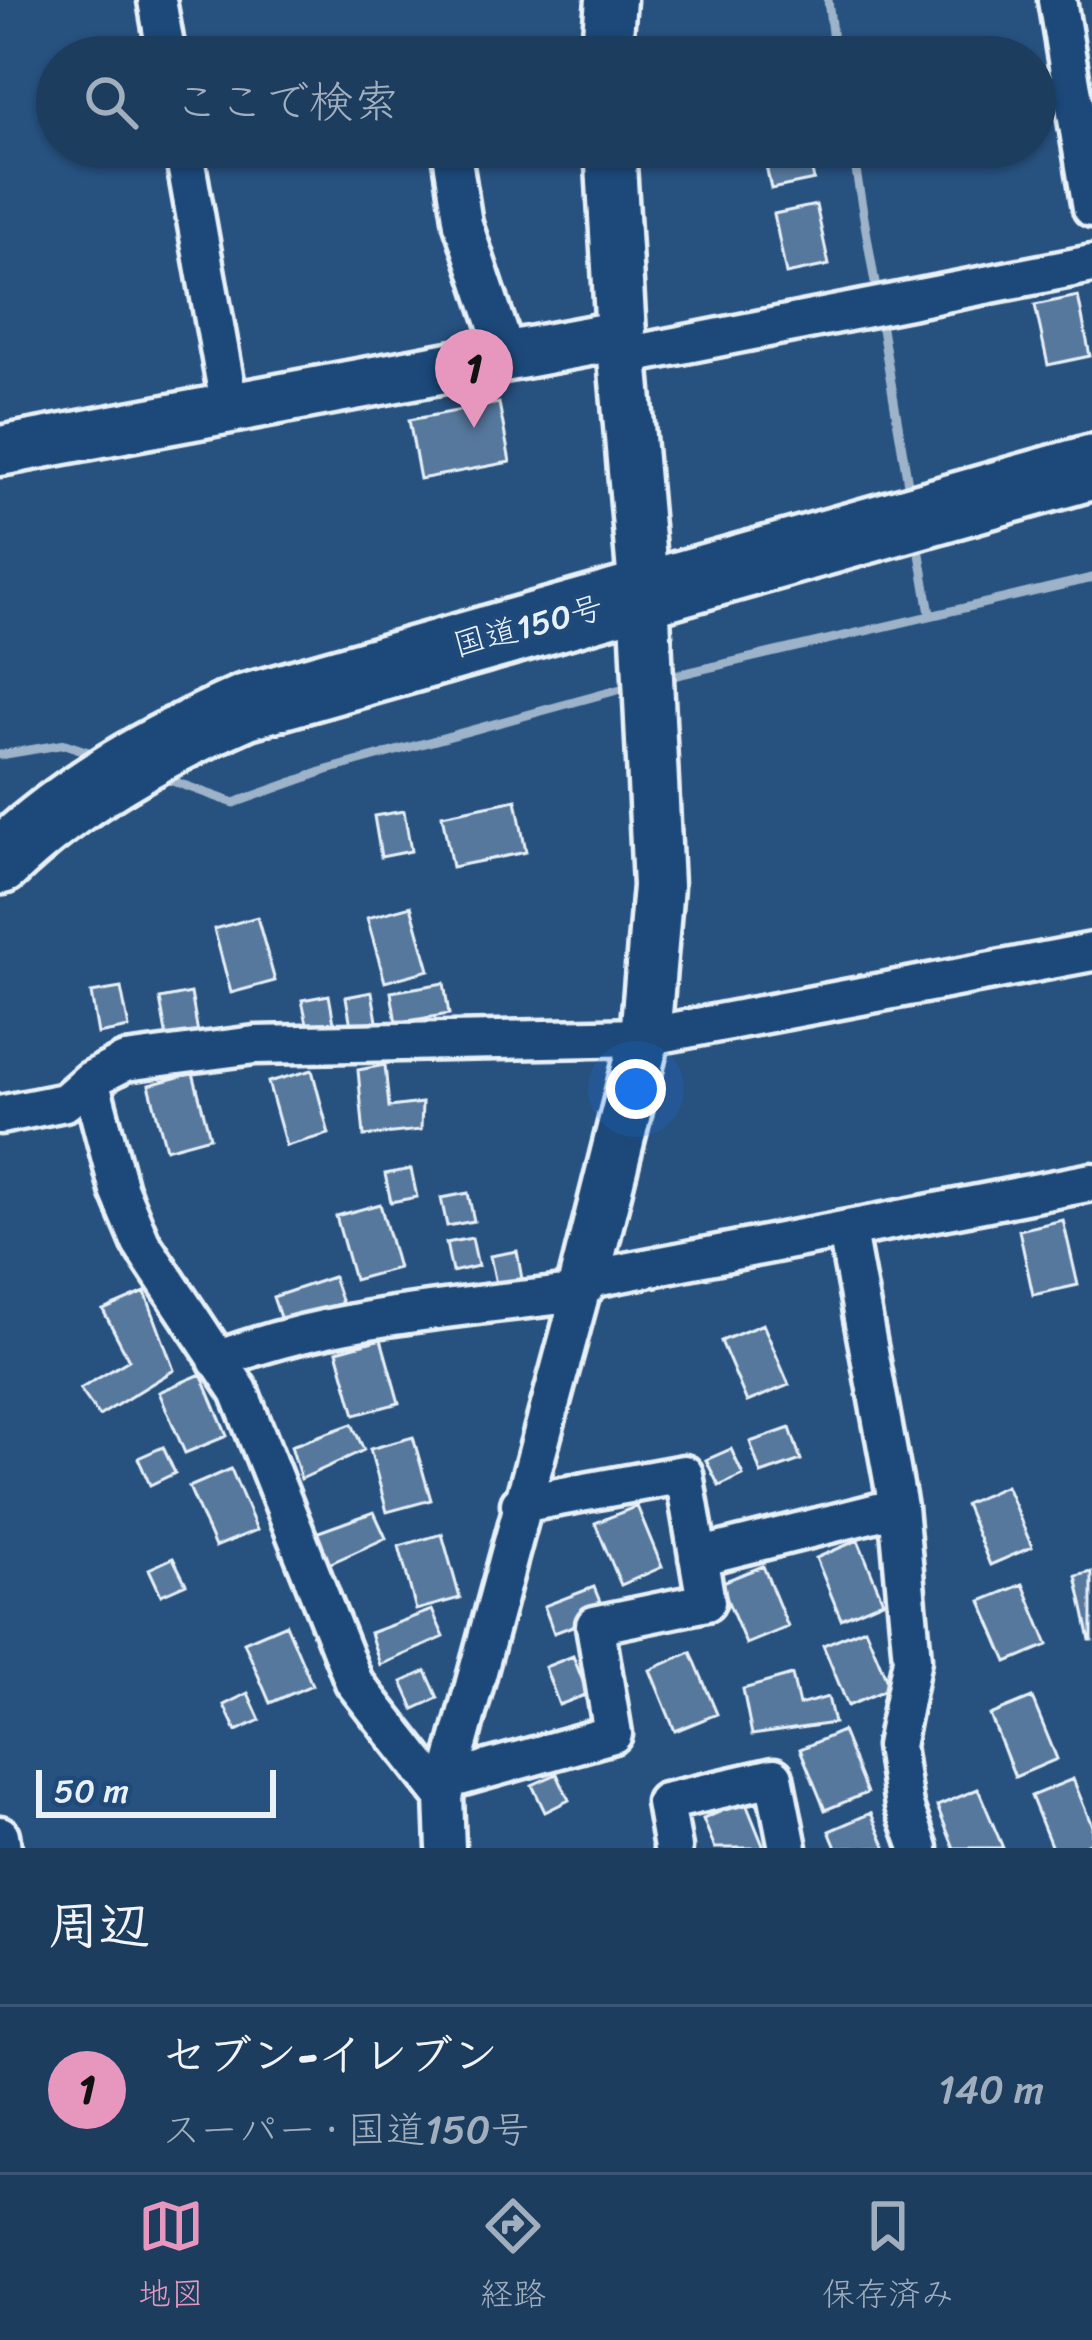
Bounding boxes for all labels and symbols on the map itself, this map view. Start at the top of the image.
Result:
pin: 1 [435,329,513,428]
street label: 国道150号 [446,578,610,674]
your location [606,1059,666,1119]
scale bar [36,1764,276,1817]

